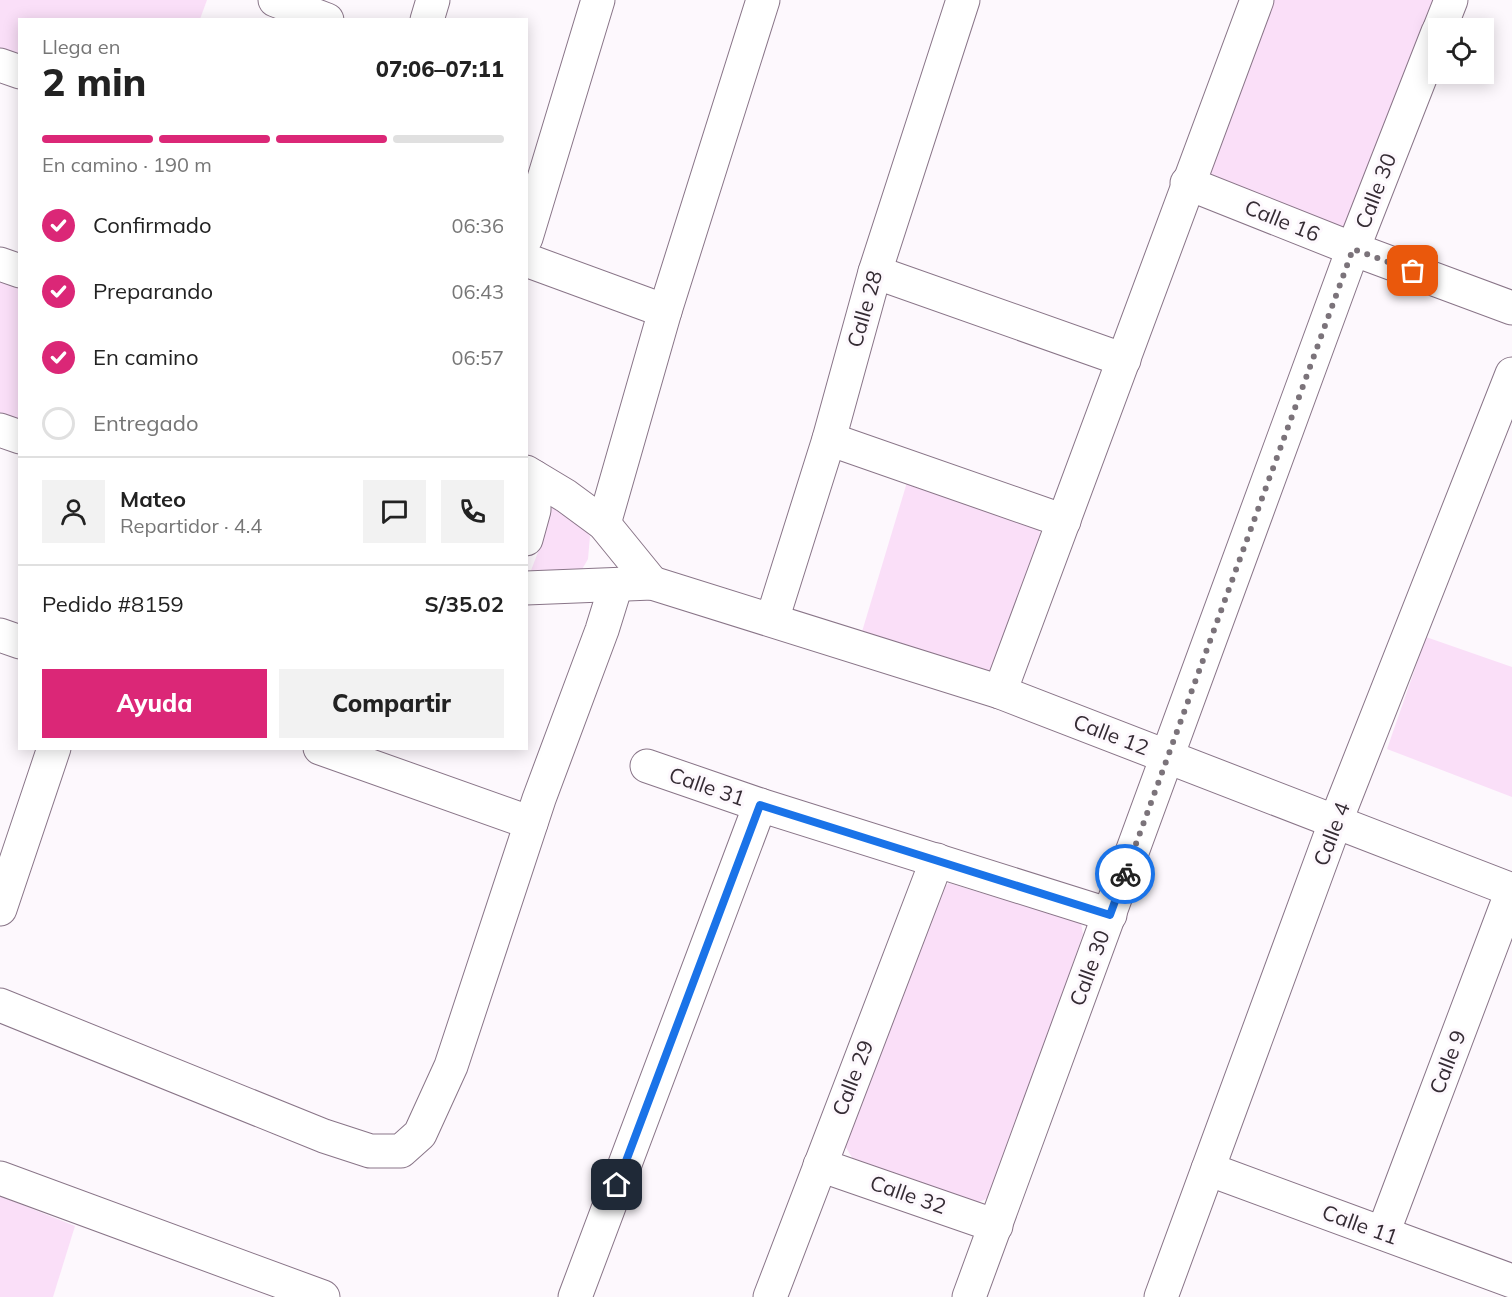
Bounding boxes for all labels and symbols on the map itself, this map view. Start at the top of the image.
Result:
street label: Calle 30 [1349,149,1401,232]
street label: Calle 16 [1241,193,1324,247]
pin [1387,245,1438,296]
street label: Calle 28 [841,267,887,350]
street label: Calle 12 [1070,708,1153,760]
street label: Calle 31 [666,761,749,811]
street label: Calle 4 [1307,798,1355,869]
courier [1095,844,1155,904]
street label: Calle 30 [1063,926,1115,1009]
street label: Calle 9 [1423,1026,1471,1097]
street label: Calle 29 [826,1036,878,1119]
pin [591,1159,642,1210]
street label: Calle 32 [867,1169,950,1219]
street label: Calle 11 [1319,1198,1402,1250]

